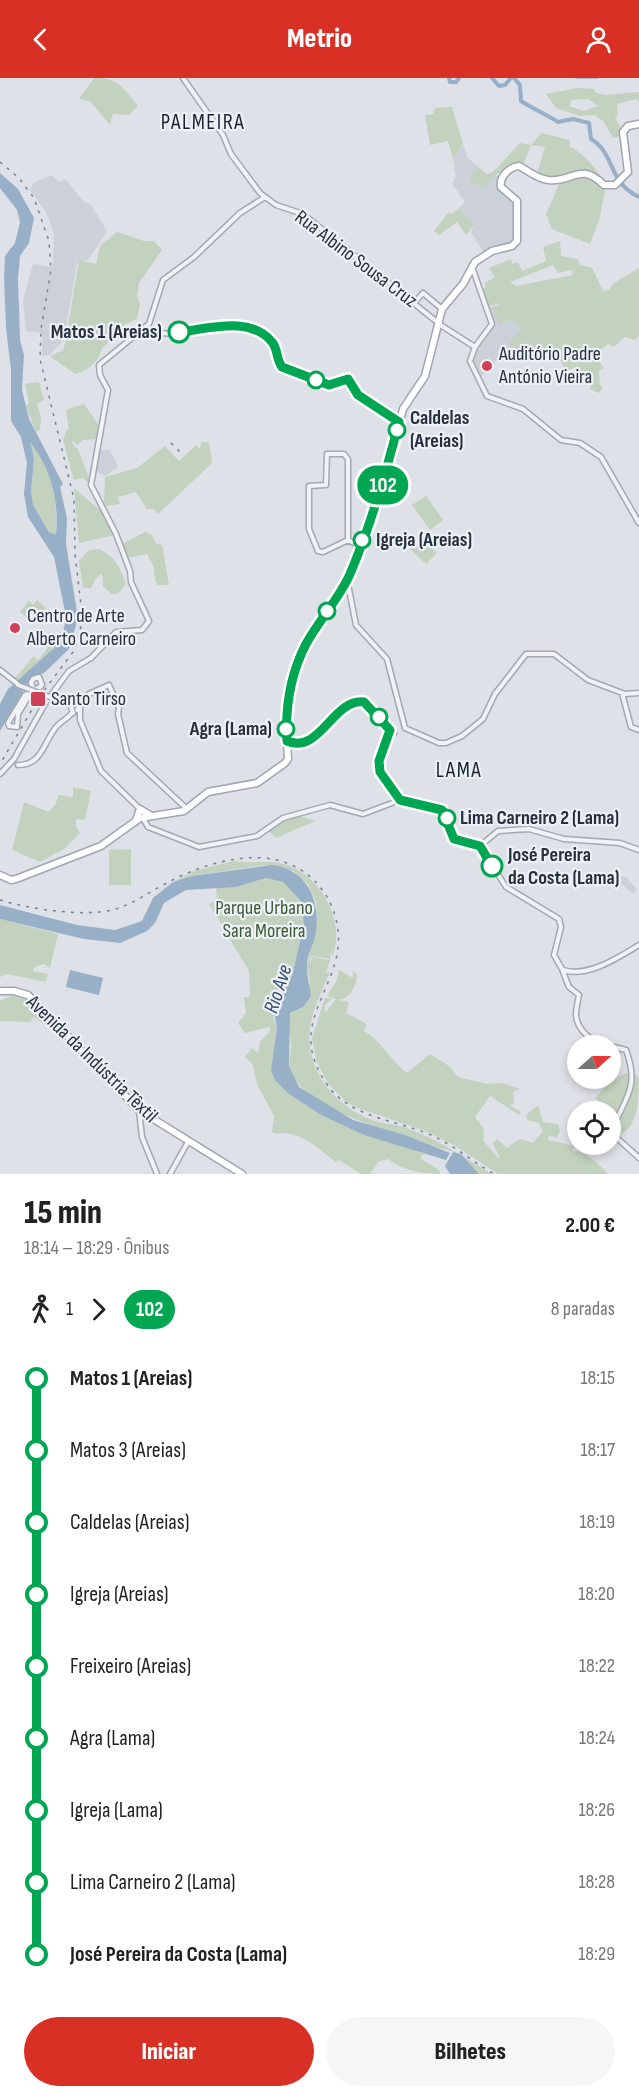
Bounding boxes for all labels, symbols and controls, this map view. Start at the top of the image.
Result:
icon: back [24,23,57,56]
text: Metrio [287,23,352,55]
icon: person [582,23,615,56]
district label: PALMEIRA [161,109,245,136]
street label: Rua Albino Sousa Cruz [290,205,422,313]
place label: Matos 1 (Areias) [51,320,162,344]
marker: Matos 1 (Areias) [168,321,190,343]
place label: Auditório Padre António Vieira [498,342,601,389]
marker: Auditório Padre António Vieira [480,359,494,373]
unlabelled marker [307,371,325,389]
place label: Caldelas (Areias) [410,406,470,453]
marker: Caldelas (Areias) [388,421,406,439]
line badge: 102 [348,466,418,504]
text: 102 [369,473,397,498]
place label: Igreja (Areias) [376,528,472,552]
marker: Igreja (Areias) [353,531,371,549]
unlabelled marker [318,602,336,620]
place label: Centro de Arte Alberto Carneiro [26,604,136,651]
marker: Centro de Arte Alberto Carneiro [8,621,22,635]
place label: Santo Tirso [51,687,126,711]
marker: Santo Tirso [29,690,47,708]
unlabelled marker [370,708,388,726]
place label: Agra (Lama) [189,717,272,741]
marker: Agra (Lama) [277,720,295,738]
district label: LAMA [436,757,482,784]
place label: Lima Carneiro 2 (Lama) [460,806,619,830]
marker: Lima Carneiro 2 (Lama) [438,809,456,827]
place label: José Pereira da Costa (Lama) [507,843,619,890]
marker: José Pereira da Costa (Lama) [481,855,503,877]
park label: Parque Urbano Sara Moreira [215,896,313,943]
water label: Rio Ave [258,962,298,1016]
street label: Avenida da Indústria Têxtil [21,990,163,1128]
north arrow [567,1035,621,1089]
map controls [567,1035,621,1155]
button: locate [567,1101,621,1155]
text: 15 min [24,1193,102,1233]
text: 2.00 € [565,1212,615,1239]
text: 18:14 – 18:29 · Ônibus [24,1236,169,1260]
icon: walk [24,1293,57,1326]
icon: forward [82,1293,115,1326]
text: 1 [66,1297,73,1321]
text: 102 [136,1297,163,1322]
text: 8 paradas [551,1297,615,1321]
text: Matos 1 (Areias) [70,1365,192,1392]
text: 18:15 [580,1366,615,1390]
text: Matos 3 (Areias) [70,1437,186,1464]
text: 18:17 [581,1438,615,1462]
text: Caldelas (Areias) [70,1509,189,1536]
text: 18:19 [580,1510,615,1534]
text: Igreja (Areias) [70,1581,169,1608]
text: 18:20 [578,1582,615,1606]
text: Freixeiro (Areias) [70,1653,191,1680]
text: 18:22 [579,1654,615,1678]
text: Agra (Lama) [70,1725,155,1752]
text: 18:24 [579,1726,615,1750]
text: Igreja (Lama) [70,1797,163,1824]
text: 18:26 [578,1798,615,1822]
text: Lima Carneiro 2 (Lama) [70,1869,236,1896]
text: 18:28 [578,1870,615,1894]
text: José Pereira da Costa (Lama) [70,1941,287,1968]
text: 18:29 [578,1942,615,1966]
button: Iniciar [24,2017,314,2086]
button: Bilhetes [326,2017,615,2086]

